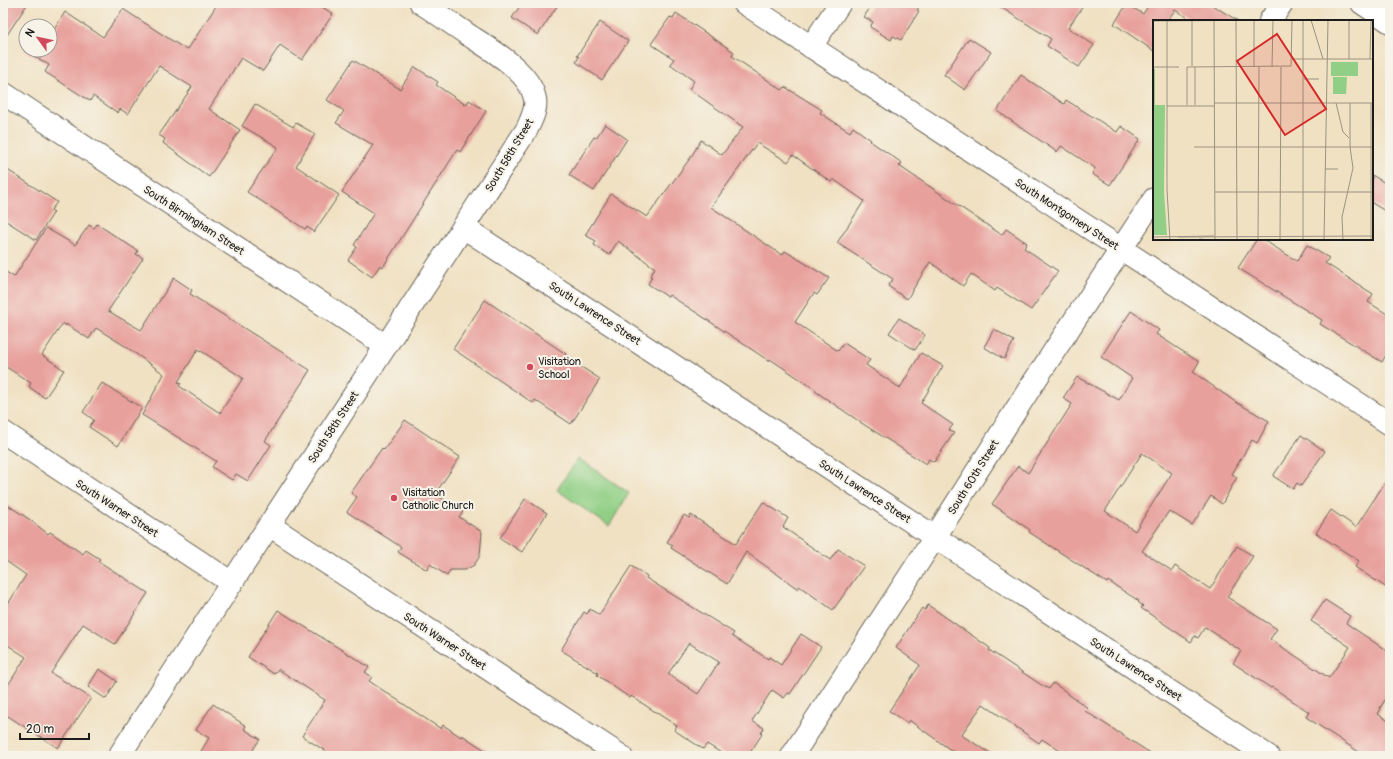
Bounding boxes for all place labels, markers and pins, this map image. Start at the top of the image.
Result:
place label: Visitation School [538,355,581,381]
marker: Visitation School [525,362,535,372]
place label: Visitation Catholic Church [402,486,474,512]
marker: Visitation Catholic Church [389,493,399,503]

